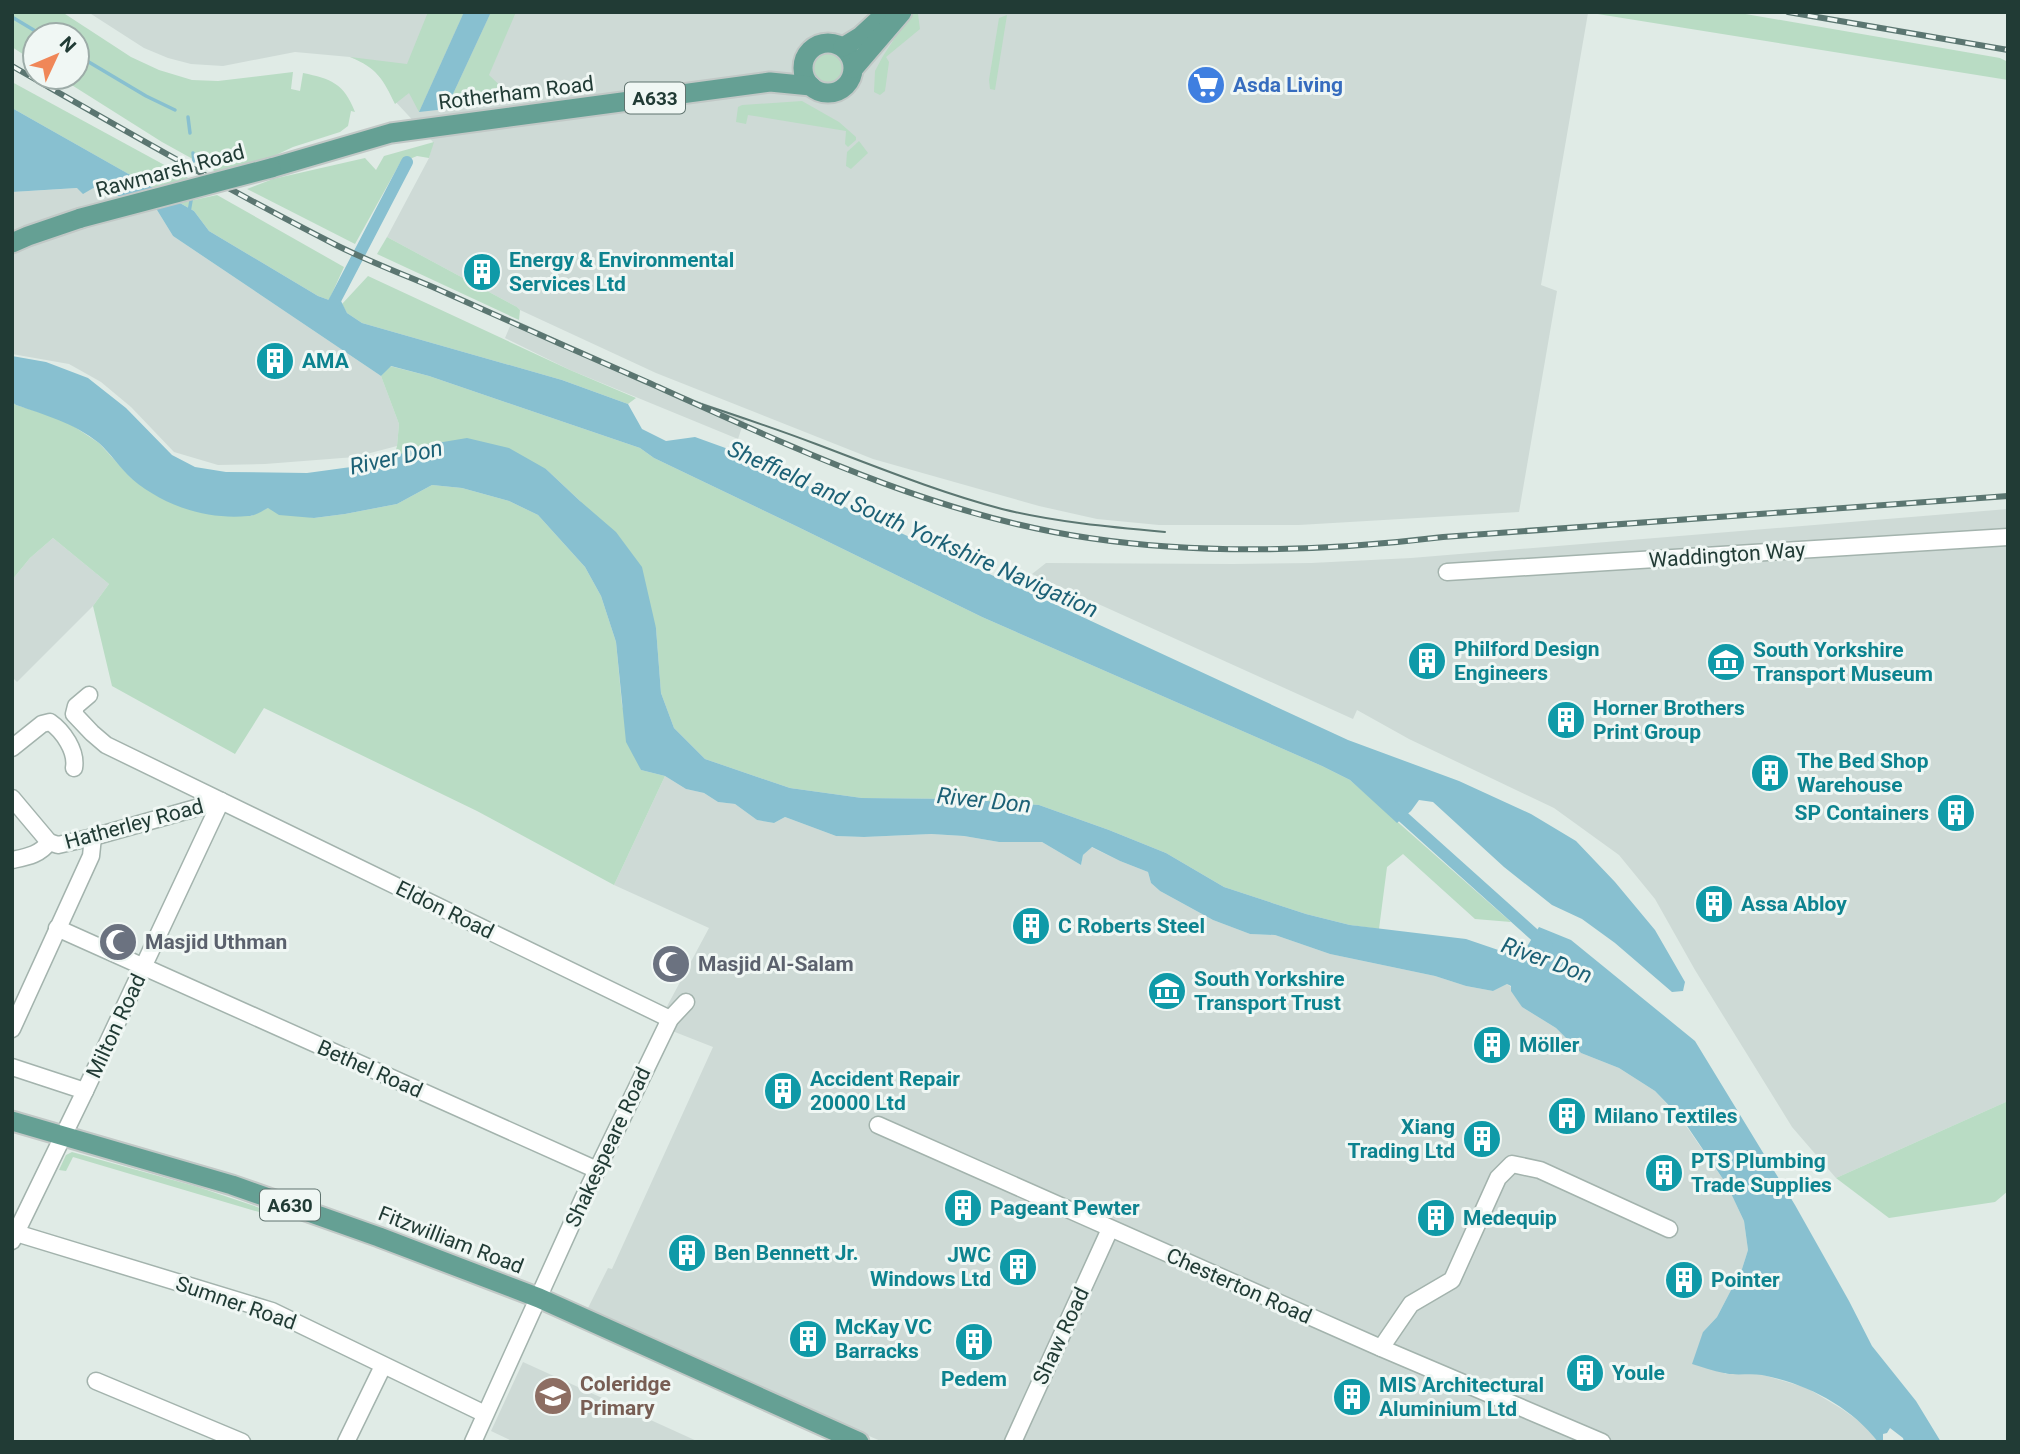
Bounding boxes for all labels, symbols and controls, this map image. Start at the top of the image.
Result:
north arrow [21,21,91,91]
text: N [55,32,81,57]
supermarket icon: Asda Living [1185,64,1227,106]
street label: Rotherham Road [437,72,595,114]
place label: Asda Living [1233,73,1343,97]
road number: A633 [625,82,685,114]
street label: Rawmarsh Road [93,140,247,202]
place label: Energy & Environmental Services Ltd [509,248,734,296]
building icon: Energy & Environmental Services Ltd [461,251,503,293]
building icon: AMA [254,340,296,382]
place label: AMA [302,349,350,373]
water label: River Don [347,434,445,481]
water label: Sheffield and South Yorkshire Navigation [723,435,1102,624]
street label: Waddington Way [1648,538,1806,572]
place label: Philford Design Engineers [1454,637,1599,685]
place label: South Yorkshire Transport Museum [1753,638,1933,686]
building icon: Philford Design Engineers [1406,640,1448,682]
museum icon: South Yorkshire Transport Museum [1705,641,1747,683]
place label: Horner Brothers Print Group [1593,696,1745,744]
building icon: Horner Brothers Print Group [1545,699,1587,741]
place label: The Bed Shop Warehouse [1797,749,1929,797]
building icon: The Bed Shop Warehouse [1749,752,1791,794]
water label: River Don [936,782,1032,819]
building icon: SP Containers [1935,792,1977,834]
street label: Hatherley Road [62,794,206,854]
place label: SP Containers [1794,801,1929,825]
street label: Eldon Road [392,876,498,944]
building icon: Assa Abloy [1693,883,1735,925]
place label: Assa Abloy [1741,892,1847,916]
building icon: C Roberts Steel [1010,905,1052,947]
place label: C Roberts Steel [1058,914,1205,938]
mosque icon: Masjid Uthman [97,921,139,963]
place label: Masjid Uthman [145,930,287,954]
water label: River Don [1498,932,1596,989]
mosque icon: Masjid Al-Salam [650,943,692,985]
place label: Masjid Al-Salam [698,952,854,976]
place label: South Yorkshire Transport Trust [1194,967,1345,1015]
street label: Milton Road [81,970,151,1082]
museum icon: South Yorkshire Transport Trust [1146,970,1188,1012]
building icon: Möller [1471,1024,1513,1066]
place label: Möller [1519,1033,1580,1057]
street label: Bethel Road [314,1035,426,1103]
street label: Shakespeare Road [560,1063,656,1231]
place label: Accident Repair 20000 Ltd [810,1067,960,1115]
building icon: Accident Repair 20000 Ltd [762,1070,804,1112]
building icon: Milano Textiles [1546,1095,1588,1137]
place label: Milano Textiles [1594,1104,1738,1128]
place label: Xiang Trading Ltd [1347,1115,1455,1163]
building icon: Xiang Trading Ltd [1461,1118,1503,1160]
place label: PTS Plumbing Trade Supplies [1691,1149,1832,1197]
building icon: PTS Plumbing Trade Supplies [1643,1152,1685,1194]
building icon: Pageant Pewter [942,1187,984,1229]
road number: A630 [260,1190,320,1220]
place label: Pageant Pewter [990,1196,1140,1220]
building icon: Medequip [1415,1197,1457,1239]
street label: Fitzwilliam Road [375,1201,527,1279]
place label: Medequip [1463,1206,1557,1230]
building icon: Ben Bennett Jr. [666,1232,708,1274]
place label: Ben Bennett Jr. [714,1241,859,1265]
place label: JWC Windows Ltd [870,1243,991,1291]
street label: Chesterton Road [1163,1243,1315,1329]
building icon: JWC Windows Ltd [997,1246,1039,1288]
building icon: Pointer [1663,1259,1705,1301]
place label: Pointer [1711,1268,1780,1292]
street label: Sumner Road [173,1271,299,1335]
street label: Shaw Road [1028,1284,1094,1388]
place label: McKay VC Barracks [835,1315,932,1363]
building icon: McKay VC Barracks [787,1318,829,1360]
building icon: Pedem [953,1321,995,1363]
building icon: Youle [1564,1352,1606,1394]
place label: Youle [1612,1361,1665,1385]
place label: Pedem [941,1367,1007,1391]
place label: Coleridge Primary [580,1372,671,1420]
place label: MIS Architectural Aluminium Ltd [1379,1373,1544,1421]
school or university icon: Coleridge Primary [532,1375,574,1417]
building icon: MIS Architectural Aluminium Ltd [1331,1376,1373,1418]

